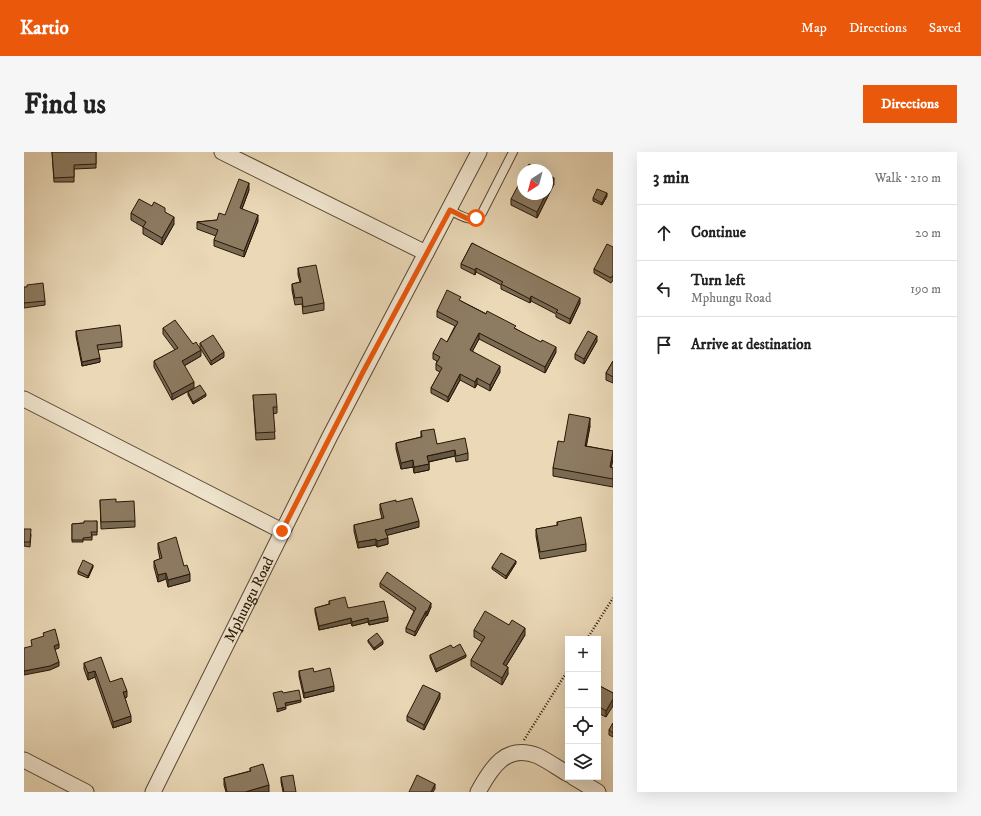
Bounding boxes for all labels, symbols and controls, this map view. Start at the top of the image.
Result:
text: Kartio [20,17,69,40]
text: Map [801,19,827,37]
text: Directions [849,19,907,37]
text: Saved [929,19,961,37]
button: Directions [863,85,957,123]
text: Find us [24,87,106,122]
north arrow [517,164,553,200]
text: 3 min [653,167,689,189]
text: Walk · 210 m [875,170,941,186]
route start [467,209,485,227]
icon: ahead [653,222,675,244]
text: Continue [691,223,746,242]
text: 20 m [915,225,941,241]
text: Turn left [691,271,745,290]
icon: left [653,278,675,300]
text: 190 m [910,281,941,297]
text: Mphungu Road [691,290,771,306]
icon: arrive [653,334,675,356]
text: Arrive at destination [691,335,811,354]
route end [273,522,291,540]
street label: Mphungu Road [220,553,279,645]
map controls [565,636,601,780]
button: + [565,636,601,672]
button: − [565,672,601,708]
button: locate [565,708,601,744]
button: layers [565,744,601,780]

